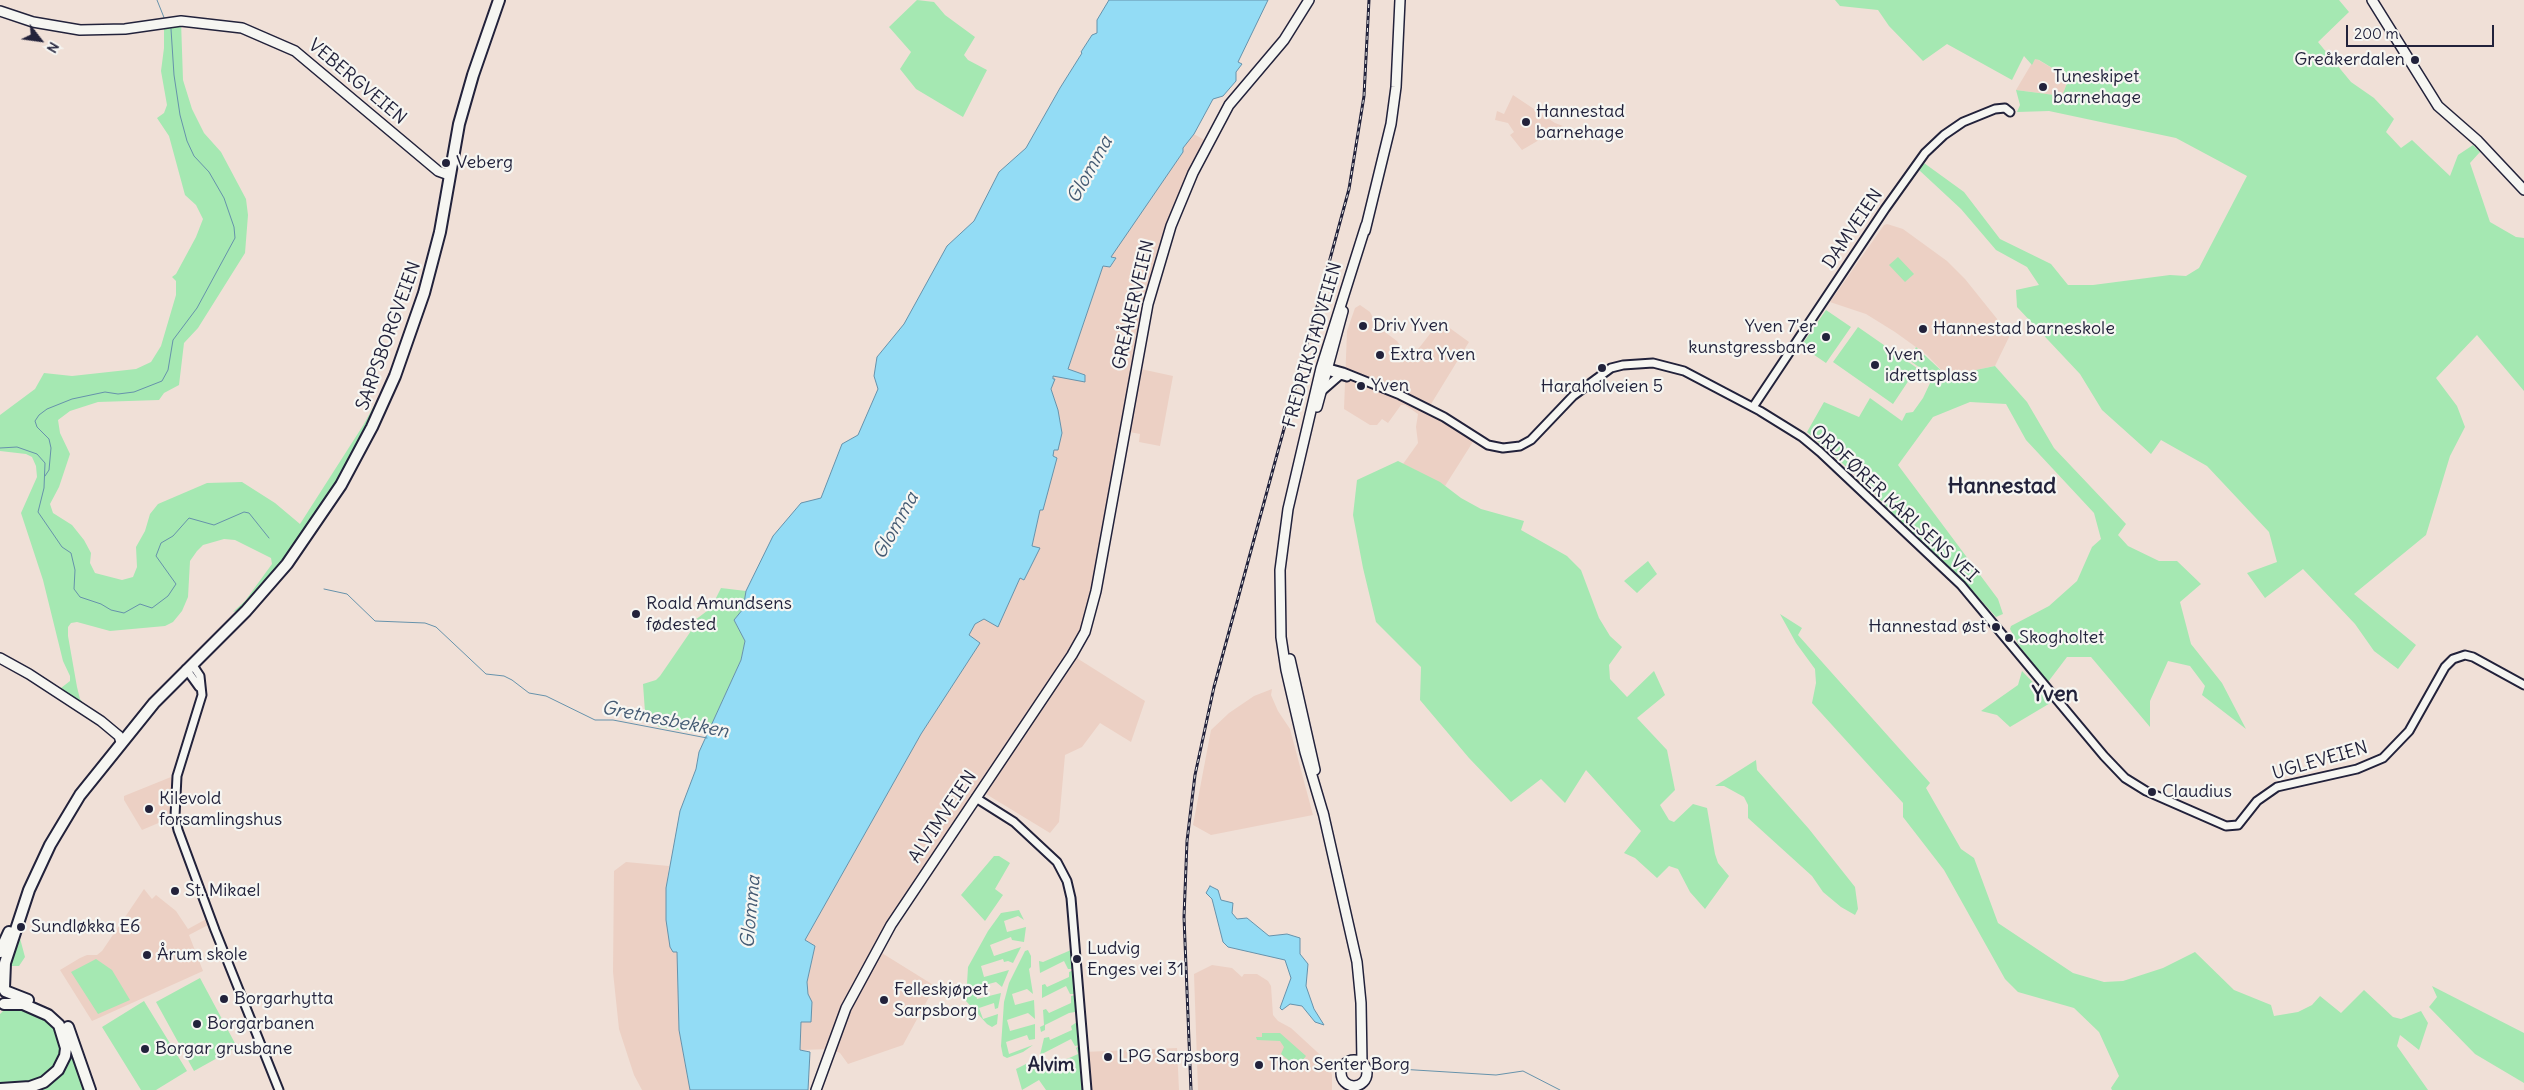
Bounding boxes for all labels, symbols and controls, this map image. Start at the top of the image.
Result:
north arrow [15,15,65,65]
scale bar [2349,15,2496,47]
text: 200 m [2354,24,2399,43]
street label: VEBERGVEIEN [304,35,410,129]
text: N [43,39,63,56]
place label: Greåkerdalen [2294,49,2405,71]
marker: Greåkerdalen [2409,54,2421,66]
place label: Tuneskipet barnehage [2053,66,2141,108]
marker: Tuneskipet barnehage [2037,81,2049,93]
place label: Hannestad barnehage [1536,101,1625,144]
marker: Hannestad barnehage [1520,116,1532,128]
water label: Glomma [1062,133,1118,207]
place label: Veberg [456,152,513,174]
marker: Veberg [440,157,452,169]
street label: DAMVEIEN [1818,185,1888,273]
street label: GREÅKERVEIEN [1109,238,1159,372]
street label: SARPSBORGVEIEN [352,259,426,413]
street label: FREDRIKSTADVEIEN [1279,260,1347,430]
place label: Driv Yven [1373,315,1448,337]
place label: Yven 7'er kunstgressbane [1688,316,1816,358]
place label: Hannestad barneskole [1933,318,2115,340]
marker: Driv Yven [1357,320,1369,332]
marker: Hannestad barneskole [1917,323,1929,335]
marker: Yven 7'er kunstgressbane [1820,331,1832,343]
place label: Extra Yven [1390,344,1475,366]
place label: Yven idrettsplass [1885,344,1977,386]
marker: Extra Yven [1374,349,1386,361]
marker: Yven idrettsplass [1869,359,1881,371]
marker: Haraholveien 5 [1596,362,1608,374]
place label: Yven [1371,375,1409,397]
place label: Haraholveien 5 [1541,376,1663,398]
marker: Yven [1355,380,1367,392]
street label: ORDFØRER KARLSENS VEI [1806,421,1982,587]
district label: Hannestad [1948,474,2056,500]
water label: Glomma [868,489,924,563]
place label: Roald Amundsens fødested [646,593,792,636]
marker: Roald Amundsens fødested [630,608,642,620]
place label: Hannestad øst [1869,616,1986,638]
marker: Hannestad øst [1990,621,2002,633]
place label: Skogholtet [2019,627,2104,649]
marker: Skogholtet [2003,632,2015,644]
district label: Yven [2032,682,2078,708]
water label: Gretnesbekken [600,697,730,743]
street label: UGLEVEIEN [2270,737,2370,785]
street label: ALVIMVEIEN [904,767,982,867]
place label: Claudius [2162,781,2232,803]
marker: Claudius [2146,786,2158,798]
place label: Kilevold forsamlingshus [159,788,282,831]
marker: Kilevold forsamlingshus [143,803,155,815]
water label: Glomma [736,875,766,949]
place label: St. Mikael [185,880,260,902]
marker: St. Mikael [169,885,181,897]
place label: Sundløkka E6 [31,916,140,938]
marker: Sundløkka E6 [15,921,27,933]
place label: Ludvig Enges vei 31 [1087,938,1184,981]
place label: Årum skole [157,944,248,966]
marker: Årum skole [141,949,153,961]
marker: Ludvig Enges vei 31 [1071,953,1083,965]
place label: Felleskjøpet Sarpsborg [894,979,988,1022]
place label: Borgarhytta [234,988,334,1010]
marker: Borgarhytta [218,993,230,1005]
marker: Felleskjøpet Sarpsborg [878,994,890,1006]
place label: Borgarbanen [207,1013,314,1035]
marker: Borgarbanen [191,1018,203,1030]
place label: Borgar grusbane [155,1038,292,1060]
marker: Borgar grusbane [139,1043,151,1055]
place label: LPG Sarpsborg [1118,1046,1239,1068]
marker: LPG Sarpsborg [1102,1051,1114,1063]
place label: Thon Senter Borg [1269,1054,1410,1076]
district label: Alvim [1028,1055,1074,1077]
marker: Thon Senter Borg [1253,1059,1265,1071]

